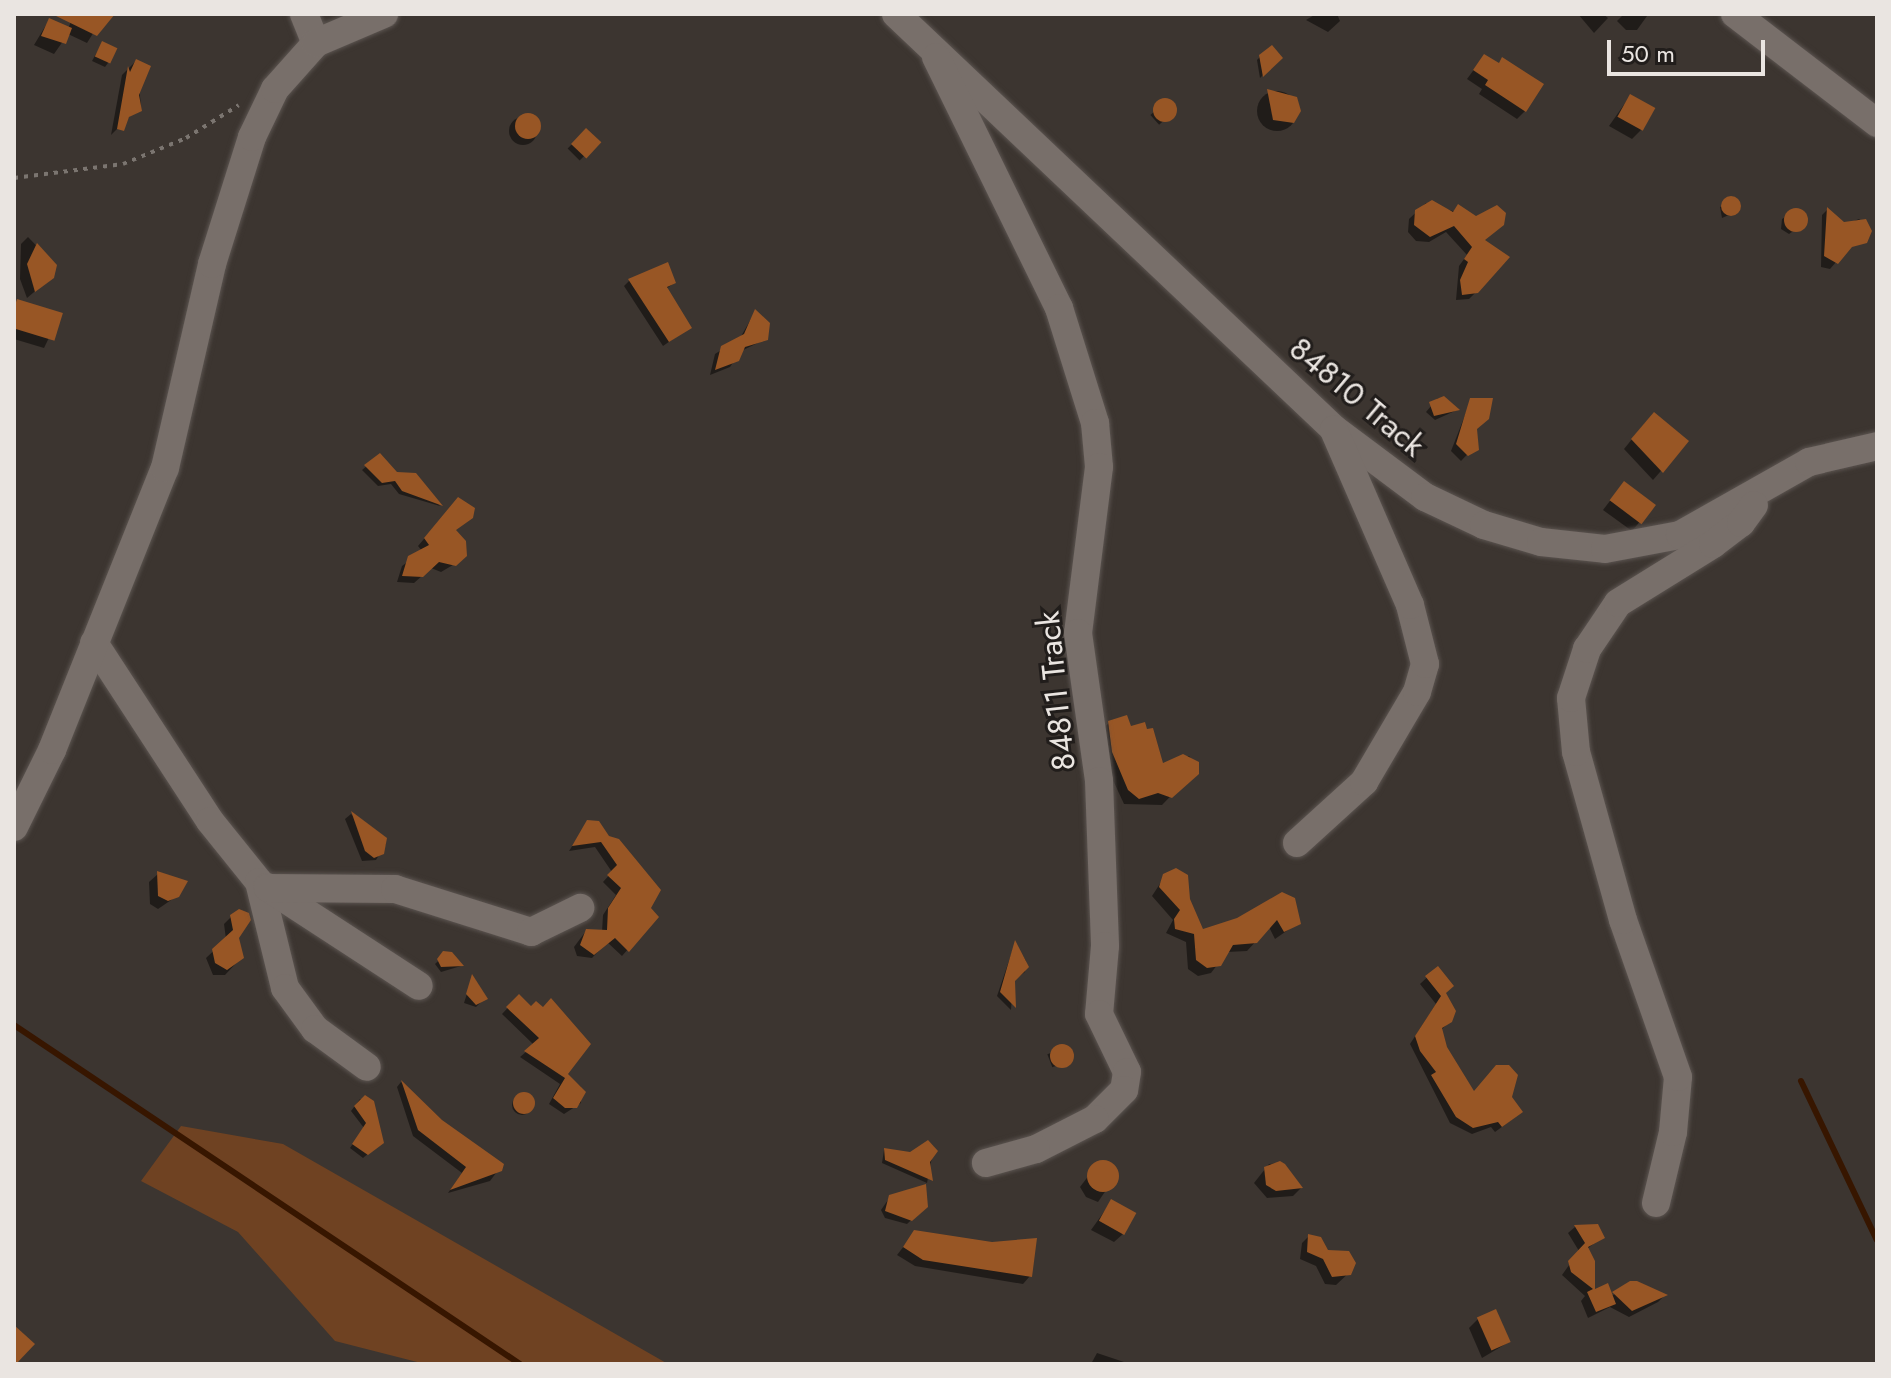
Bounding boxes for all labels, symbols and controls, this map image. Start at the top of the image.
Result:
scale bar [1611,24,1769,74]
text: 50 m [1621,36,1675,71]
street label: 84810 Track [1282,329,1432,465]
street label: 84811 Track [1029,609,1083,773]

